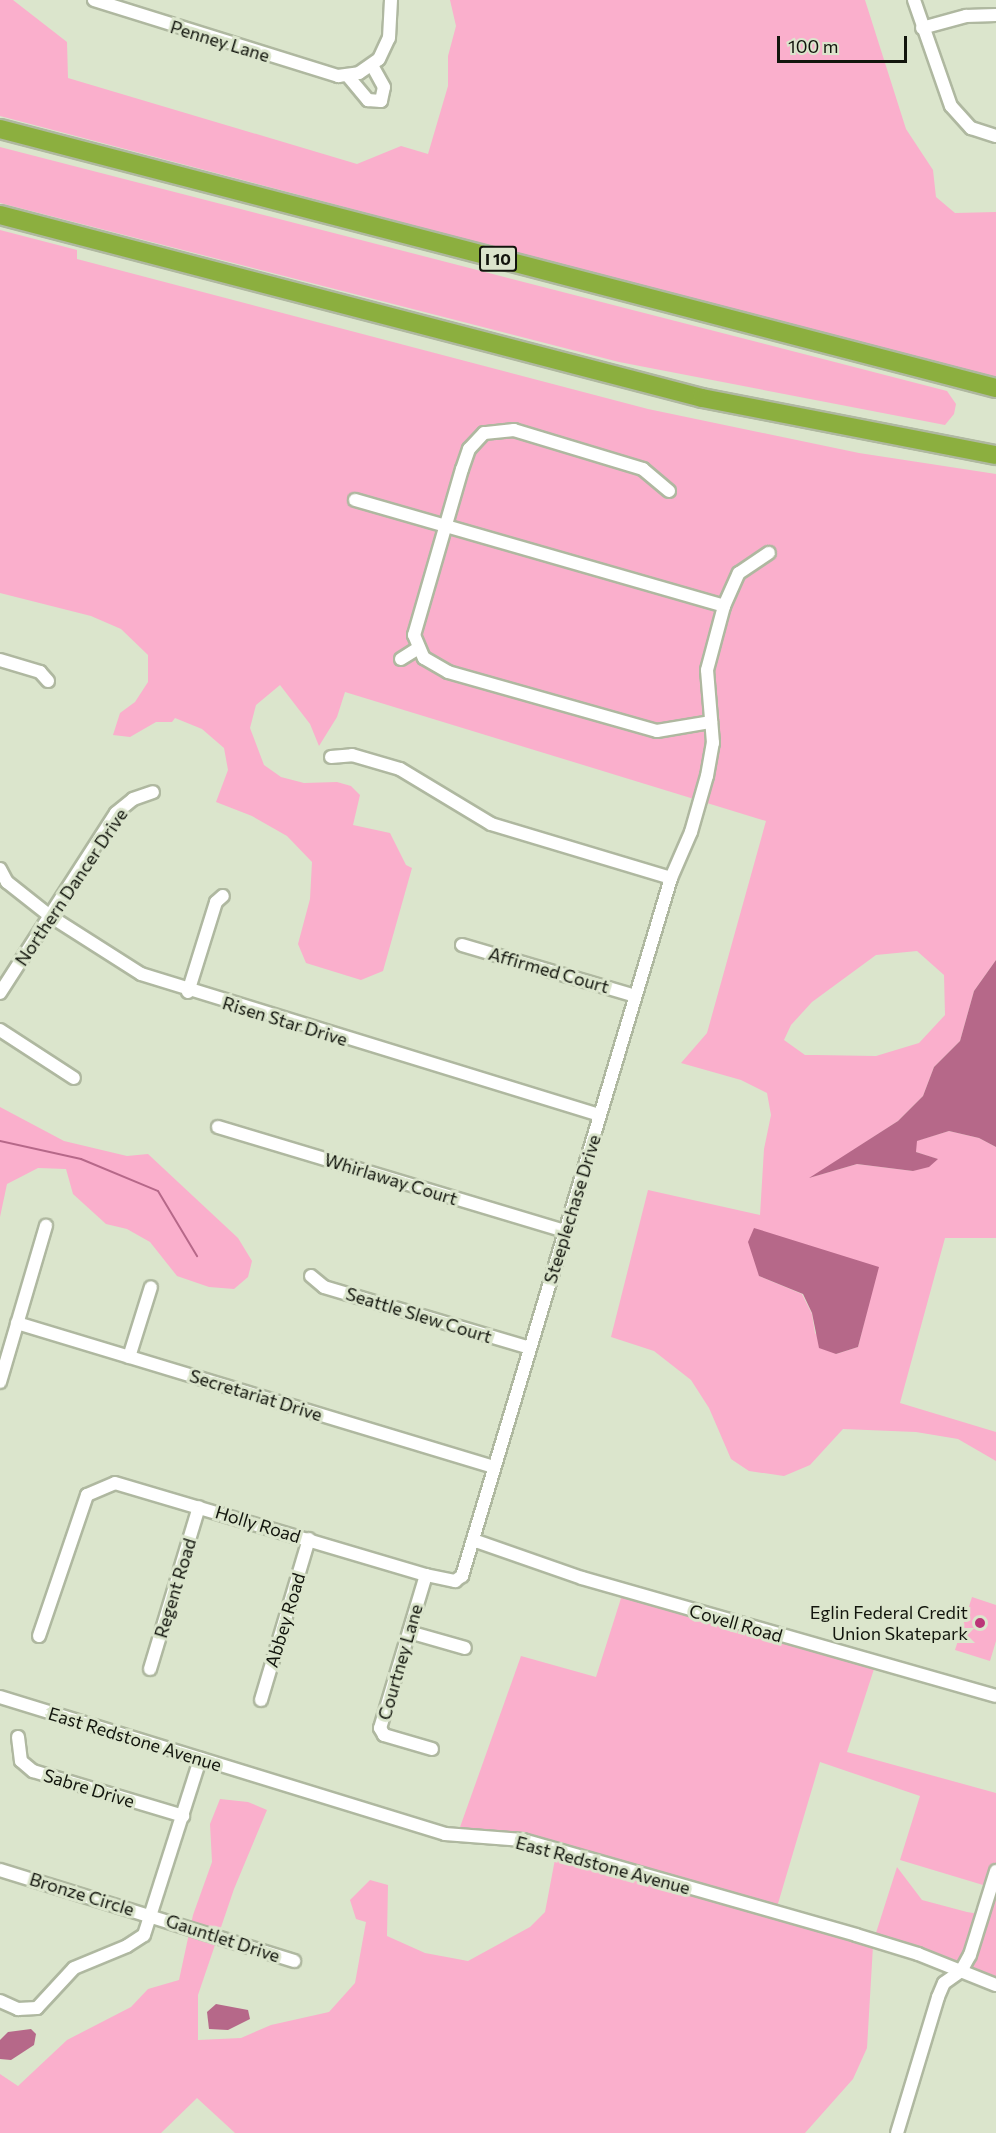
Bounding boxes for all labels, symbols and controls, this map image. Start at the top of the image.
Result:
street label: Penney Lane [168,16,272,66]
scale bar [780,24,910,62]
text: 100 m [788,35,838,57]
road number: I 10 [478,246,518,272]
street label: Northern Dancer Drive [10,804,132,970]
street label: Affirmed Court [486,942,612,998]
street label: Risen Star Drive [220,992,350,1050]
street label: Steeplechase Drive [539,1132,605,1286]
street label: Whirlaway Court [322,1148,460,1210]
street label: Seattle Slew Court [343,1282,495,1348]
street label: Secretariat Drive [187,1365,325,1425]
street label: Holly Road [213,1501,303,1547]
street label: Regent Road [150,1535,200,1641]
street label: Abbey Road [260,1570,310,1670]
street label: Covell Road [687,1599,785,1647]
street label: Courtney Lane [373,1602,427,1722]
place label: Eglin Federal Credit Union Skatepark [810,1602,968,1644]
marker: Eglin Federal Credit Union Skatepark [973,1616,987,1630]
street label: East Redstone Avenue [46,1702,224,1776]
street label: Sabre Drive [41,1764,137,1812]
street label: East Redstone Avenue [513,1831,693,1899]
street label: Bronze Circle [27,1868,137,1920]
street label: Gauntlet Drive [163,1909,283,1967]

